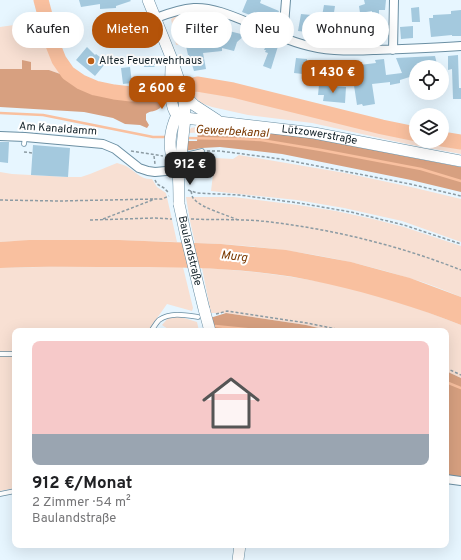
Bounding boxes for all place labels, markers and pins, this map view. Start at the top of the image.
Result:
place label: Altes Feuerwehrhaus [99,54,202,68]
marker: Altes Feuerwehrhaus [86,56,96,66]
pin: 1 430 € [296,60,370,94]
pin: 2 600 € [125,76,199,110]
pin: 912 € [162,152,218,186]

